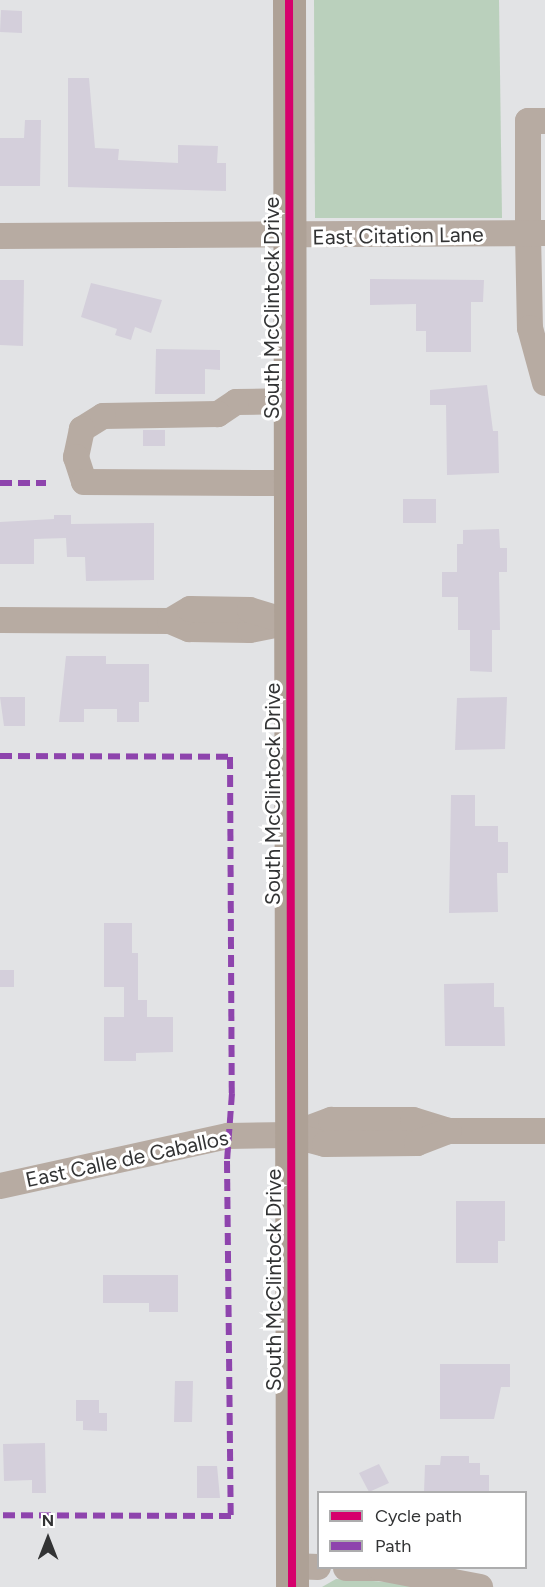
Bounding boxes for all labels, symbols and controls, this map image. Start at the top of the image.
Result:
street label: South McClintock Drive [259,197,285,419]
street label: East Citation Lane [312,222,484,250]
street label: South McClintock Drive [260,683,286,905]
street label: East Calle de Caballos [23,1125,231,1193]
street label: South McClintock Drive [261,1169,287,1391]
legend [317,1491,527,1569]
text: Cycle path [375,1505,462,1527]
north arrow [18,1509,78,1569]
text: N [42,1511,54,1530]
text: Path [375,1535,411,1557]

